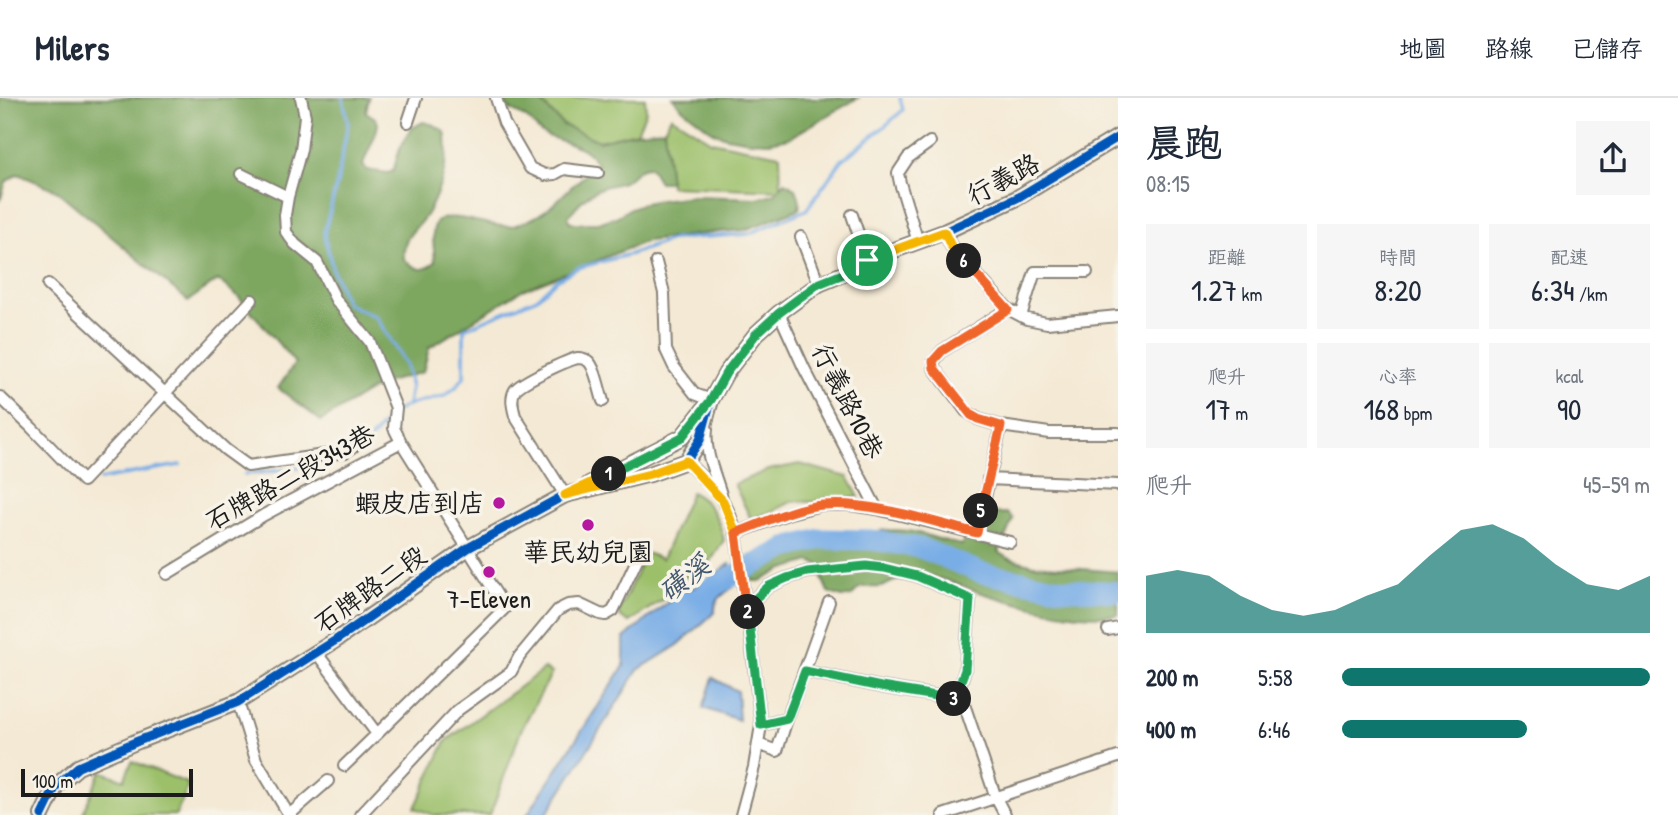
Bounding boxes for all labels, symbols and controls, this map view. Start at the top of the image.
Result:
text: Milers [35,26,109,70]
text: 地圖 [1399,32,1447,64]
text: 路線 [1485,32,1533,64]
text: 已儲存 [1571,32,1643,64]
text: 晨跑 [1146,116,1222,168]
button: share [1576,121,1650,195]
street label: 行義路 [960,145,1045,212]
text: 08:15 [1146,168,1190,199]
pin [837,230,897,290]
icon: arrive [848,241,886,279]
pin: 6 [946,244,982,278]
text: 距離 [1208,244,1246,270]
text: 時間 [1379,244,1417,270]
text: 配速 [1550,244,1588,270]
text: 6 [960,247,967,273]
text: 1.27 [1191,270,1237,310]
text: 8:20 [1374,270,1422,310]
text: 6:34 [1531,270,1575,310]
text: km [1237,281,1262,307]
text: /km [1575,281,1608,307]
street label: 行義路10巷 [804,337,892,464]
text: 爬升 [1208,363,1246,389]
text: 心率 [1379,363,1417,389]
text: kcal [1555,363,1583,389]
text: 17 [1205,389,1231,429]
text: 168 [1363,389,1399,429]
text: 90 [1557,389,1582,429]
text: m [1231,400,1248,426]
text: bpm [1399,400,1433,426]
street label: 石牌路二段343巷 [199,415,381,538]
pin: 1 [592,456,626,492]
text: 1 [605,460,612,486]
text: 爬升 [1146,469,1192,500]
text: 45–59 m [1583,469,1650,500]
place label: 蝦皮店到店 [355,485,485,520]
pin: 5 [964,494,998,528]
marker: 蝦皮店到店 [491,495,507,511]
text: 5 [976,497,985,523]
marker: 華民幼兒園 [580,517,596,533]
place label: 華民幼兒園 [523,534,653,569]
street label: 石牌路二段 [306,537,433,640]
water label: 磺溪 [650,545,719,610]
marker: 7-Eleven [481,564,497,580]
place label: 7-Eleven [447,581,531,616]
pin: 2 [730,594,766,630]
text: 2 [743,598,752,624]
text: 200 m [1146,662,1198,693]
text: 5:58 [1258,662,1293,693]
pin: 3 [936,682,972,716]
text: 3 [949,685,958,711]
text: 400 m [1146,714,1196,745]
text: 6:46 [1258,714,1290,745]
scale bar [21,766,192,798]
text: 100 m [32,768,73,794]

